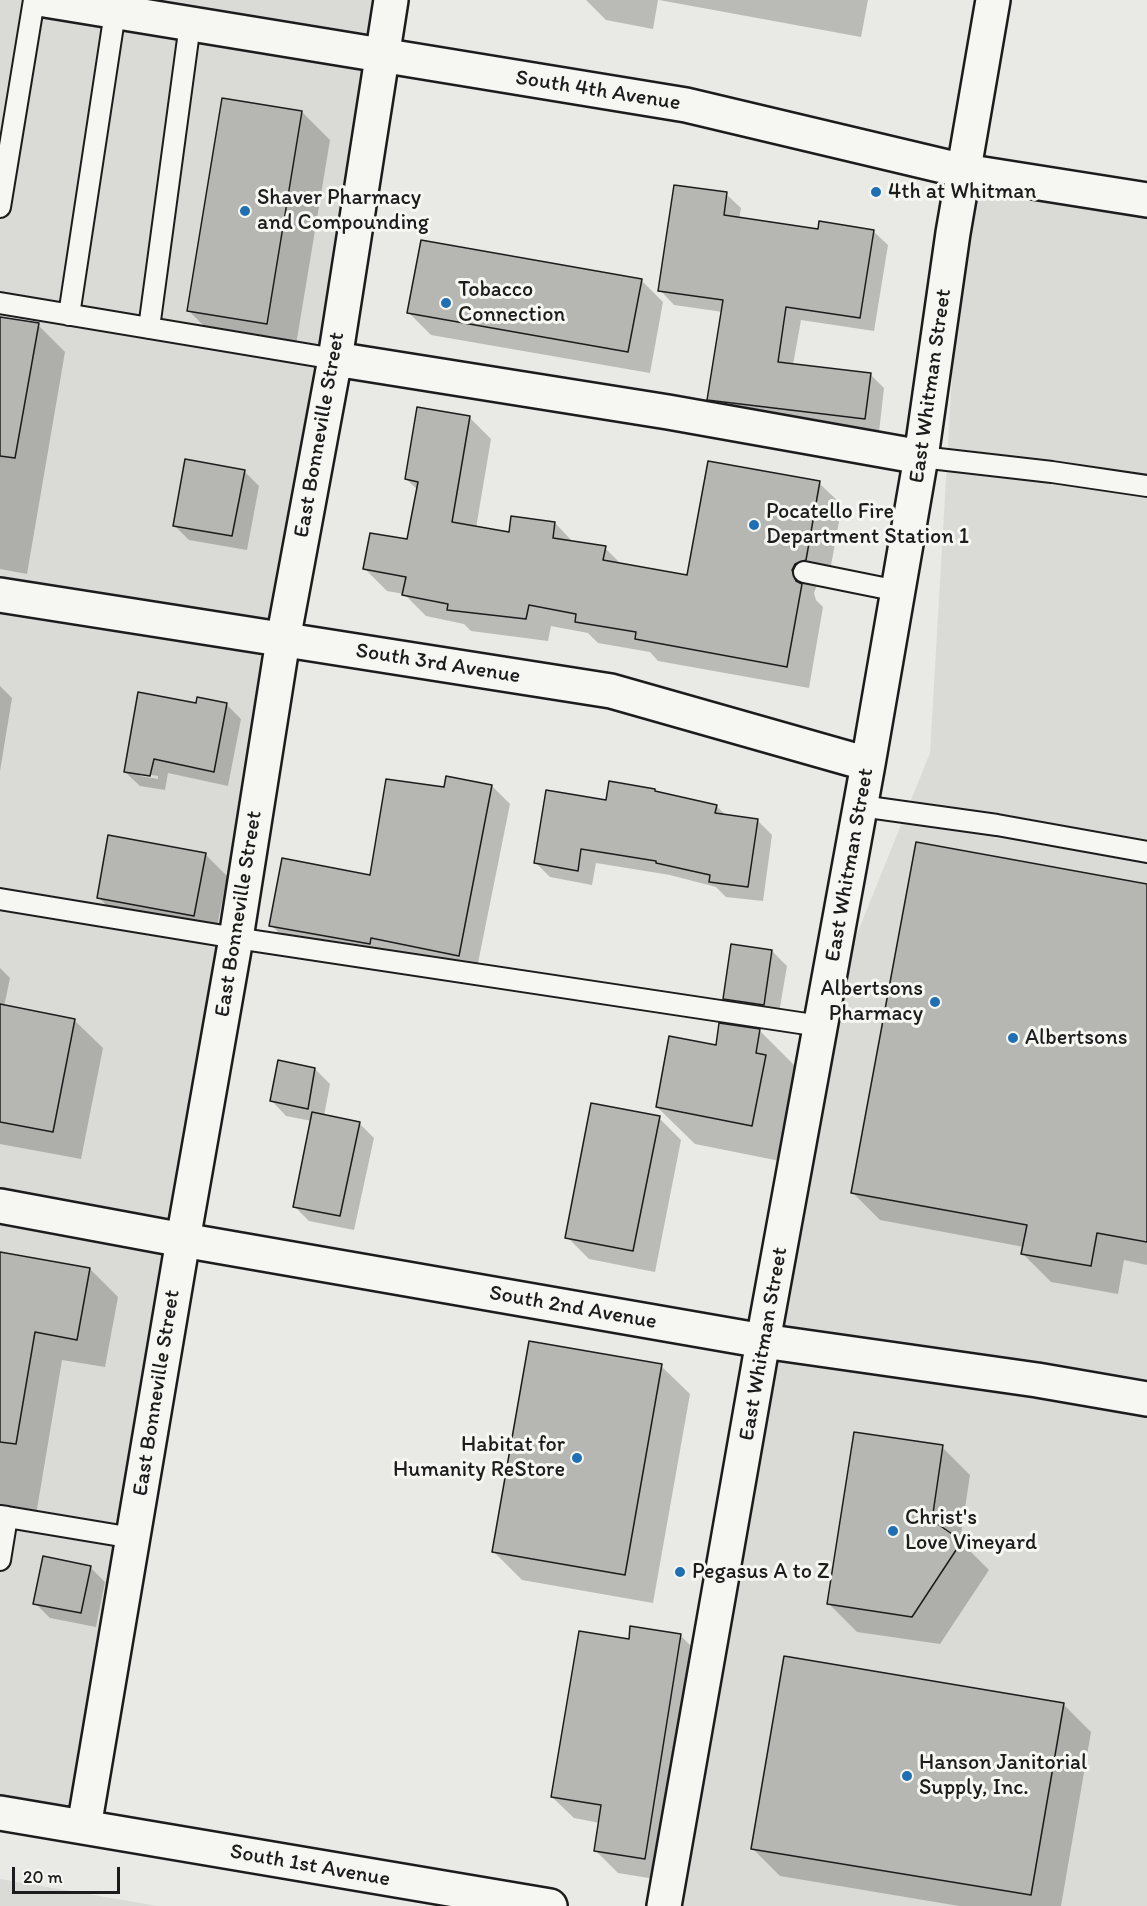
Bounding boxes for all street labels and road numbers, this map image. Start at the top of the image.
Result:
street label: South 4th Avenue [514,65,682,117]
street label: East Whitman Street [904,287,958,485]
street label: East Bonneville Street [289,330,351,540]
street label: South 3rd Avenue [354,638,522,690]
street label: East Whitman Street [820,766,880,964]
street label: East Bonneville Street [210,809,268,1019]
street label: East Whitman Street [734,1245,794,1443]
street label: South 2nd Avenue [487,1280,659,1336]
street label: East Bonneville Street [128,1288,186,1498]
street label: South 1st Avenue [228,1839,392,1893]

